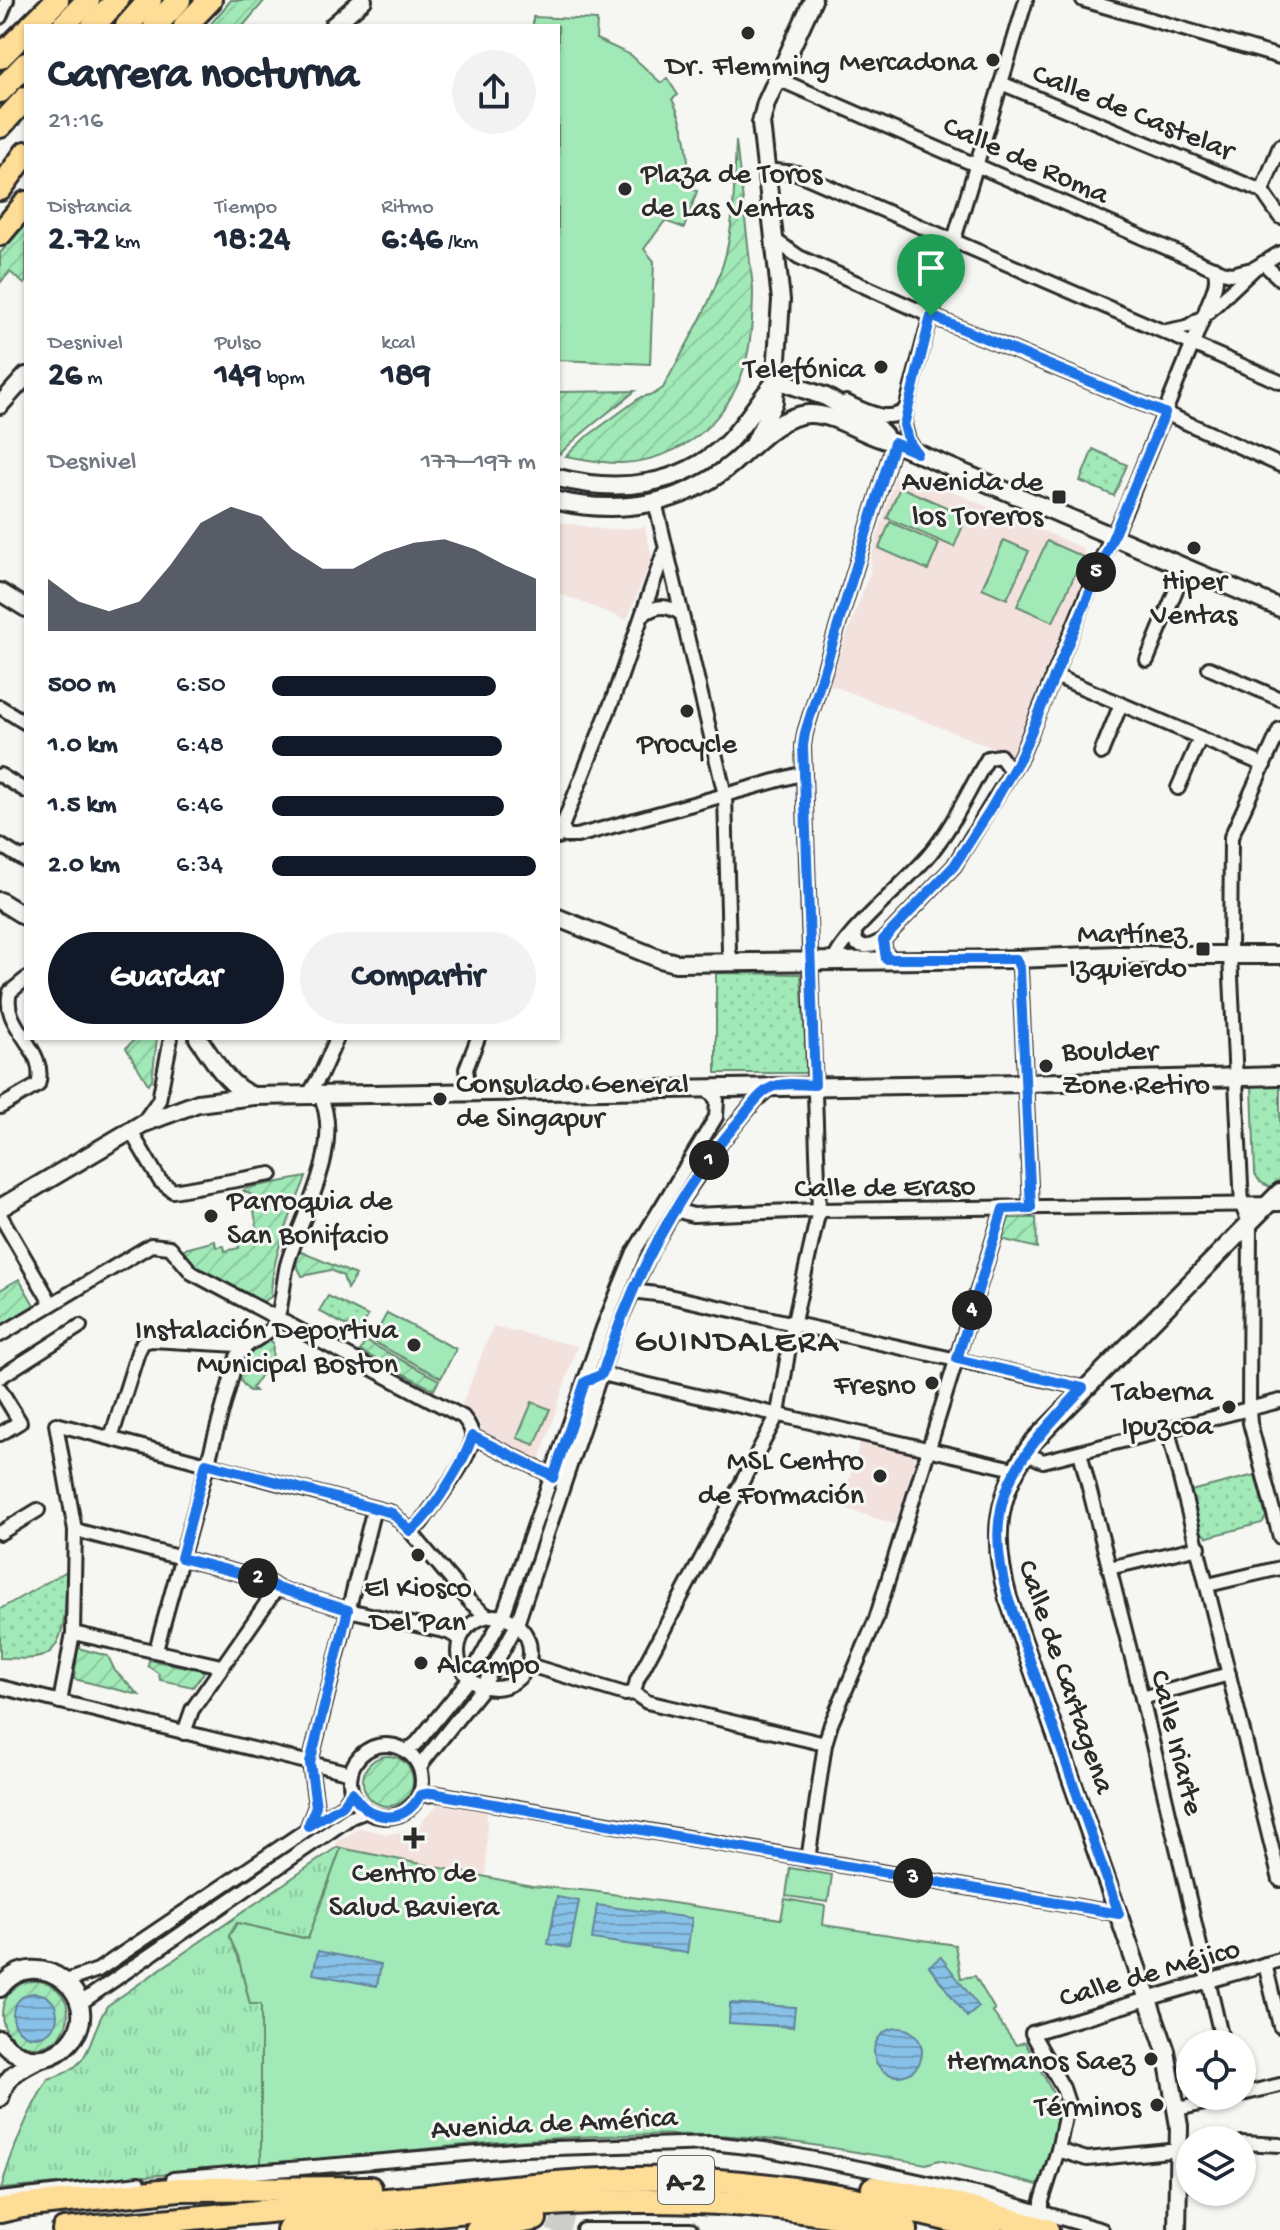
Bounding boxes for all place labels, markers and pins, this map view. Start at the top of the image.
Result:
marker: Dr. Flemming [739,24,757,42]
place label: Mercadona [839,47,978,82]
place label: Dr. Flemming [664,51,830,86]
marker: Mercadona [984,51,1002,69]
place label: Plaza de Toros de Las Ventas [640,159,823,228]
marker: Plaza de Toros de Las Ventas [616,180,634,198]
pin [897,234,965,316]
place label: Telefónica [742,354,866,389]
marker: Telefónica [872,358,890,376]
place label: Avenida de los Toreros [901,467,1044,536]
marker: Avenida de los Toreros [1050,488,1068,506]
marker: Hiper Ventas [1185,539,1203,557]
pin: 5 [1076,552,1116,592]
place label: Hiper Ventas [1150,566,1238,635]
marker: Procycle [678,702,696,720]
place label: Procycle [636,729,738,764]
place label: Martínez Izquierdo [1069,919,1188,988]
marker: Martínez Izquierdo [1194,940,1212,958]
place label: Boulder Zone Retiro [1061,1036,1210,1105]
marker: Boulder Zone Retiro [1037,1057,1055,1075]
place label: Consulado General de Singapur [456,1069,689,1138]
marker: Consulado General de Singapur [431,1090,449,1108]
pin: 1 [689,1140,729,1180]
place label: Parroquia de San Bonifacio [226,1186,393,1255]
marker: Parroquia de San Bonifacio [202,1207,220,1225]
pin: 4 [952,1290,992,1330]
place label: Instalación Deportiva Municipal Boston [135,1315,399,1384]
marker: Instalación Deportiva Municipal Boston [405,1336,423,1354]
place label: Fresno [833,1370,916,1405]
marker: Fresno [923,1374,941,1392]
place label: Taberna Ipuzcoa [1110,1377,1214,1446]
marker: Taberna Ipuzcoa [1220,1398,1238,1416]
place label: MSL Centro de Formación [698,1446,864,1515]
marker: MSL Centro de Formación [871,1467,889,1485]
marker: El Kiosco Del Pan [409,1546,427,1564]
pin: 2 [238,1558,278,1598]
place label: El Kiosco Del Pan [364,1573,472,1642]
place label: Alcampo [437,1650,540,1685]
marker: Alcampo [412,1654,430,1672]
marker: Centro de Salud Baviera [403,1827,425,1849]
place label: Centro de Salud Baviera [329,1858,501,1927]
pin: 3 [893,1858,933,1898]
place label: Hermanos Saez [947,2046,1136,2081]
marker: Hermanos Saez [1142,2050,1160,2068]
place label: Términos [1033,2092,1142,2127]
marker: Términos [1148,2096,1166,2114]

